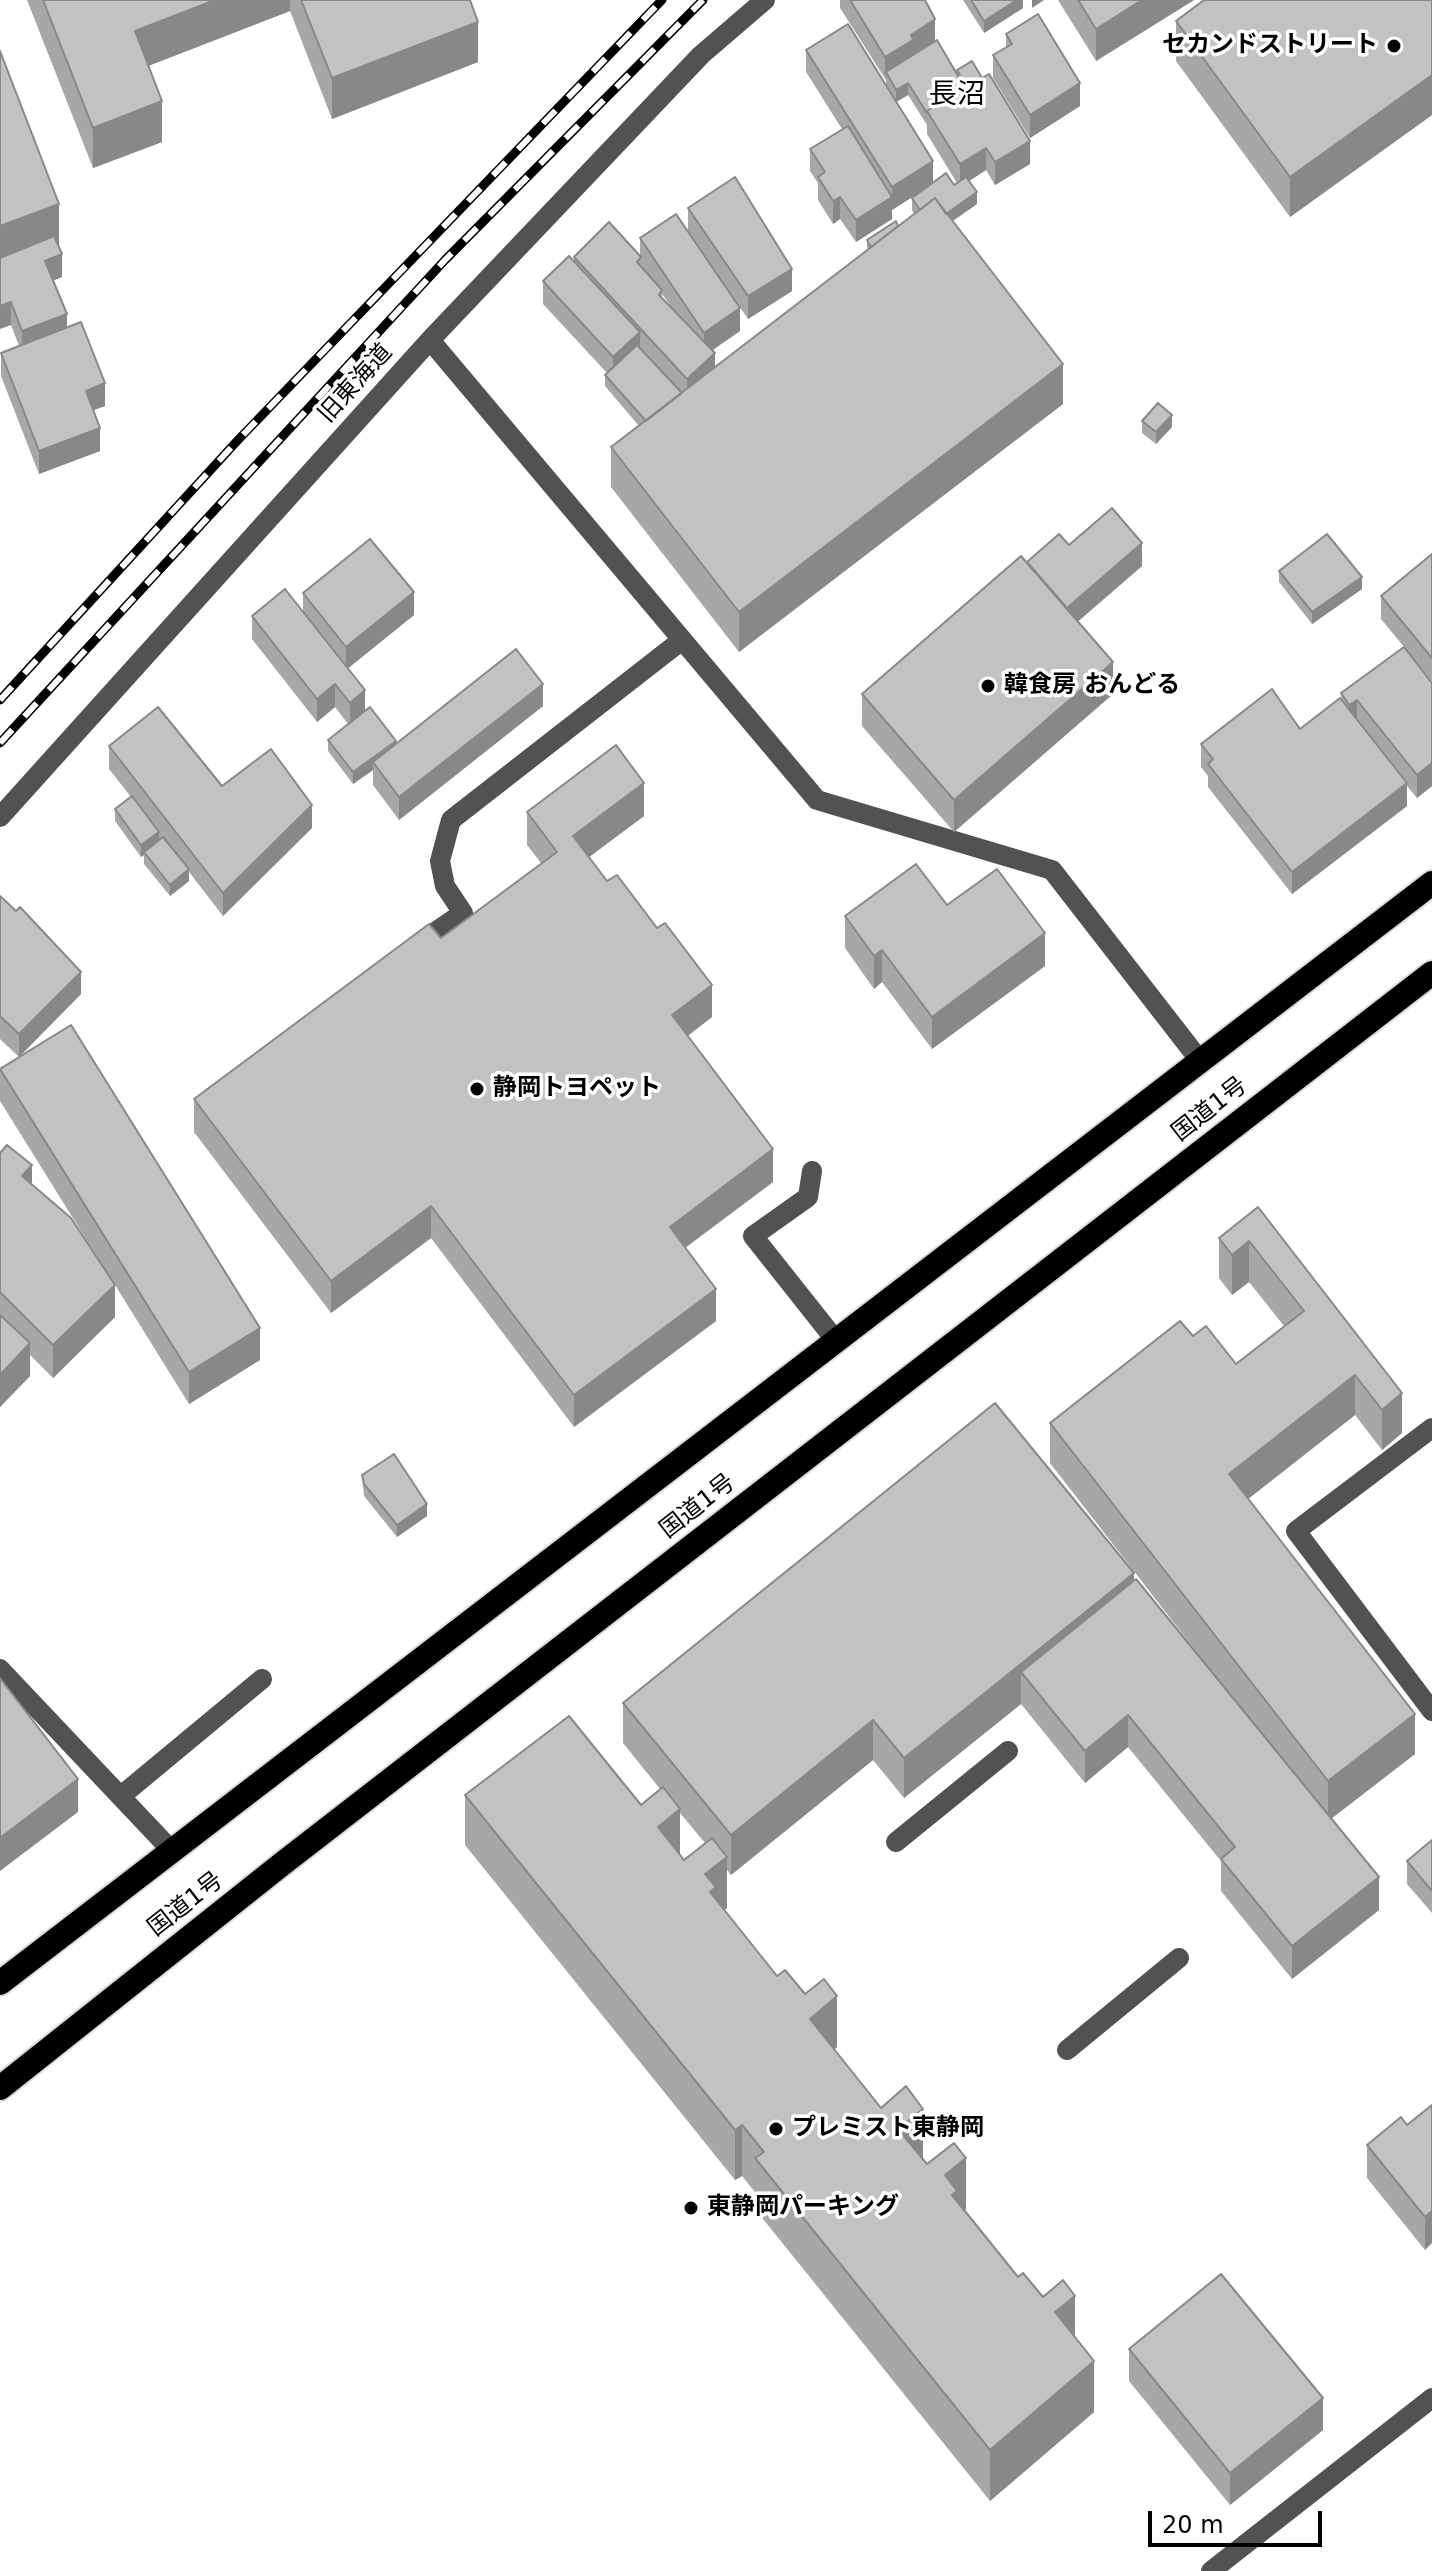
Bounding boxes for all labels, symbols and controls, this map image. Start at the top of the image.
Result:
place label: セカンドストリート [1162,32,1378,60]
marker: セカンドストリート [1385,37,1403,55]
district label: 長沼 [929,79,985,113]
street label: 旧東海道 [313,339,399,429]
place label: 韓食房 おんどる [1004,672,1180,700]
marker: 韓食房 おんどる [979,677,997,695]
street label: 国道1号 [1167,1072,1253,1148]
place label: 静岡トヨペット [493,1075,661,1103]
marker: 静岡トヨペット [468,1080,486,1098]
street label: 国道1号 [655,1469,741,1545]
street label: 国道1号 [143,1867,229,1943]
place label: プレミスト東静岡 [792,2115,984,2143]
marker: プレミスト東静岡 [767,2120,785,2138]
place label: 東静岡パーキング [707,2194,899,2222]
marker: 東静岡パーキング [682,2199,700,2217]
scale bar [1152,2495,1326,2545]
text: 20 m [1162,2511,1224,2539]

